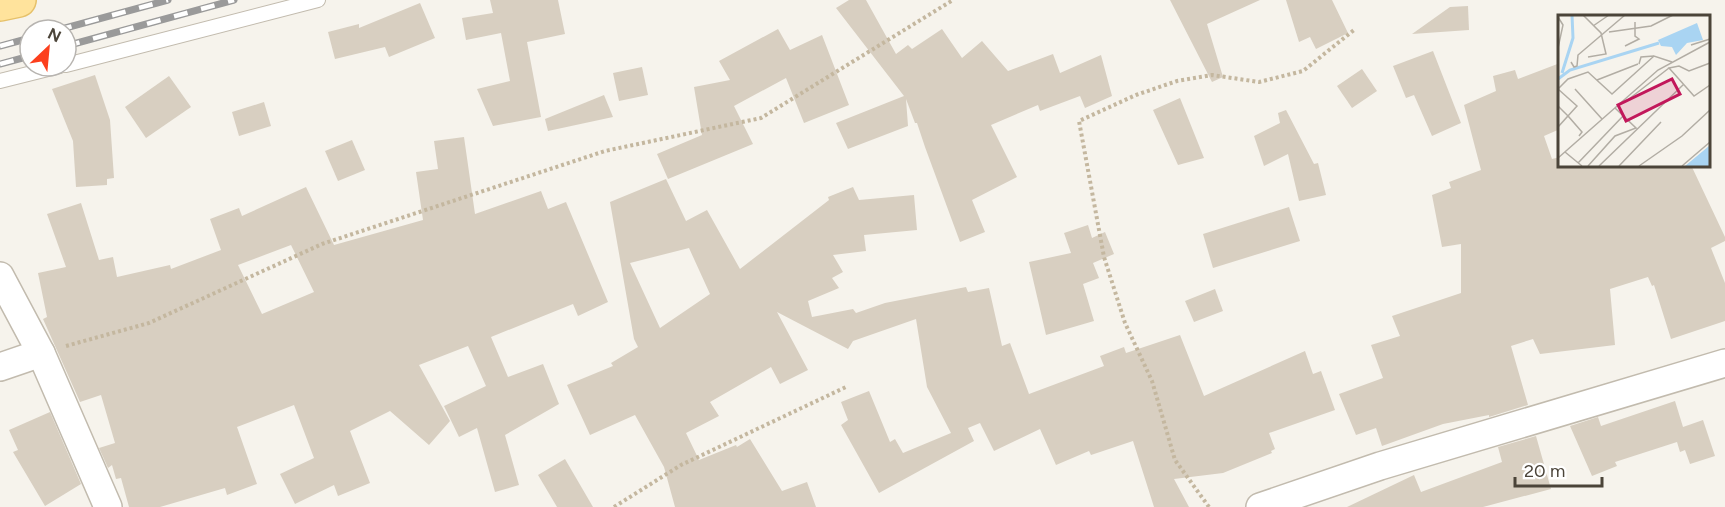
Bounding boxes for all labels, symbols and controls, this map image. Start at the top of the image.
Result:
inset map [1558,15,1710,166]
north arrow [18,18,78,78]
text: N [45,24,64,46]
scale bar [1515,450,1602,488]
text: 20 m [1524,460,1565,482]

